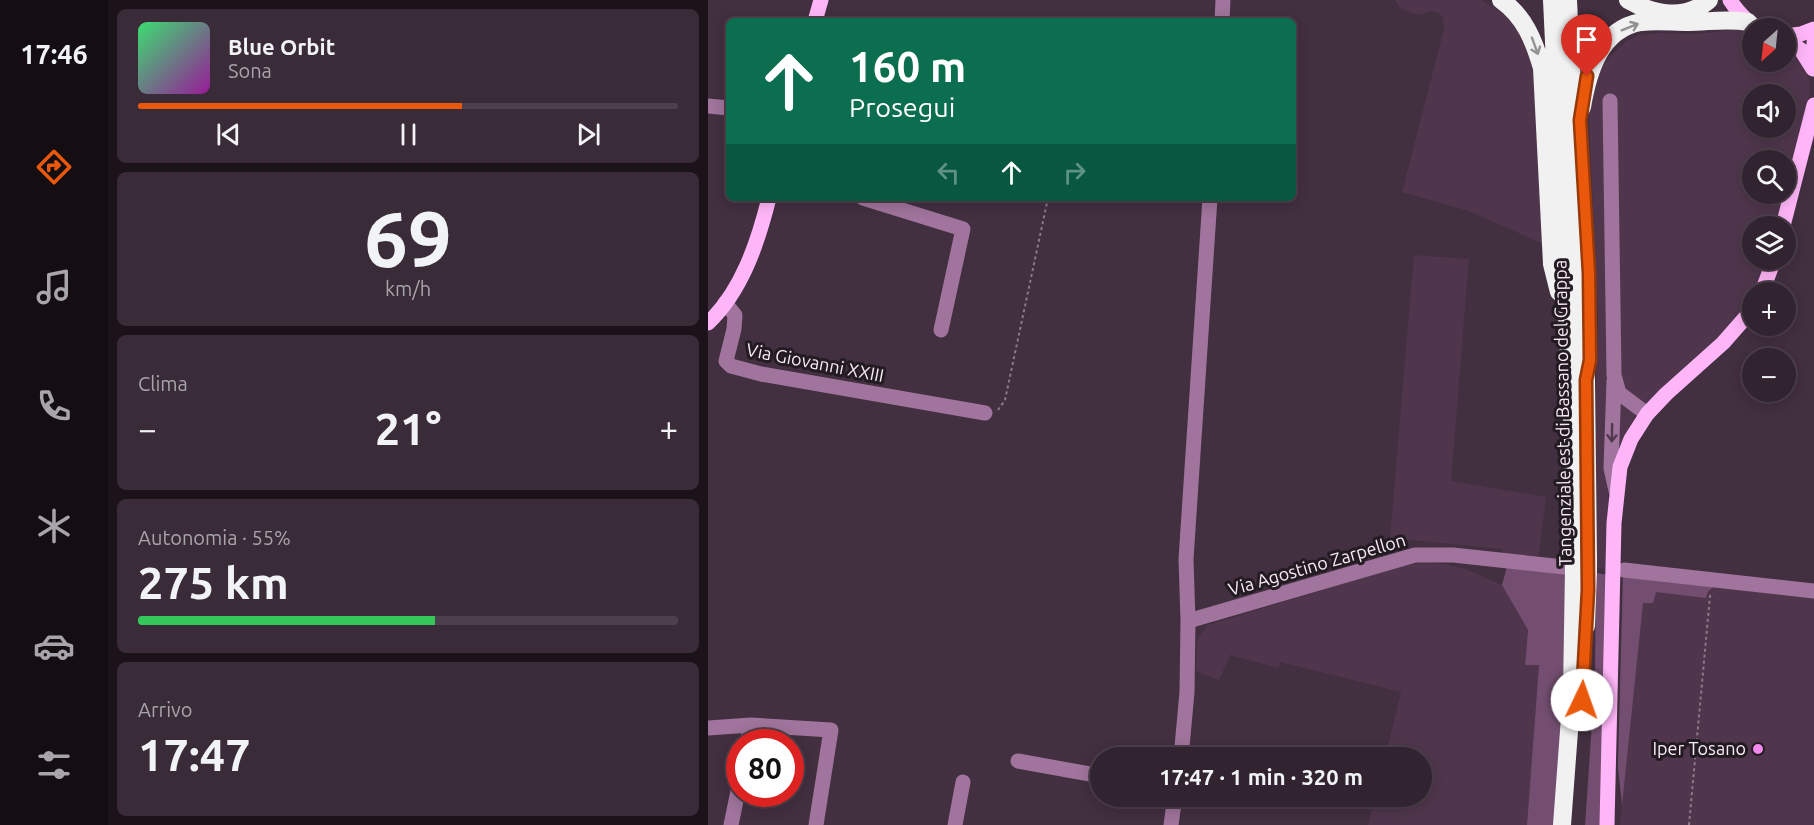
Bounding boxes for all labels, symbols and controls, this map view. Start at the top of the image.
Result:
pin [1561,14,1612,76]
north arrow [1742,18,1796,72]
map controls [1742,18,1796,402]
one-way arrow [1620,21,1639,32]
icon: arrive [1570,23,1603,56]
text: Blue Orbit [228,34,335,59]
one-way arrow [1530,36,1541,55]
text: 17:46 [20,39,88,69]
icon: ahead [750,42,828,120]
text: 160 m [849,43,966,90]
text: Sona [228,59,272,82]
button: sound [1742,84,1796,138]
text: Prosegui [849,92,955,122]
icon: previous [212,118,245,151]
icon: pause [392,118,425,151]
icon: next [572,118,605,151]
icon: directions [33,146,75,188]
button: search [1742,150,1796,204]
icon: left [932,156,965,189]
icon: ahead [995,156,1028,189]
icon: right [1058,156,1091,189]
text: 69 [364,194,452,282]
button: layers [1742,216,1796,270]
street label: Tangenziale est di Bassano del Grappa [1549,260,1575,566]
icon: music [33,266,75,308]
text: km/h [385,277,431,300]
button: + [1742,282,1796,336]
street label: Via Giovanni XXIII [745,339,886,385]
button: − [1742,348,1796,402]
text: Clima [138,372,188,395]
icon: phone [33,385,75,427]
text: 21° [375,403,441,454]
text: − [138,410,157,447]
text: + [659,410,678,447]
one-way arrow [1606,423,1617,443]
icon: climate [33,505,75,547]
text: Autonomia · 55% [138,526,291,549]
street label: Via Agostino Zarpellon [1226,529,1408,599]
text: 275 km [138,557,289,608]
icon: car [33,625,75,667]
position arrow [1550,668,1614,732]
text: Arrivo [138,698,192,721]
text: 17:47 [138,729,251,780]
speed limit sign: 80 [726,729,804,807]
place label: Iper Tosano [1652,738,1746,758]
marker: Iper Tosano [1751,742,1765,756]
icon: filters [33,744,75,786]
text: 17:47 · 1 min · 320 m [1159,764,1363,789]

